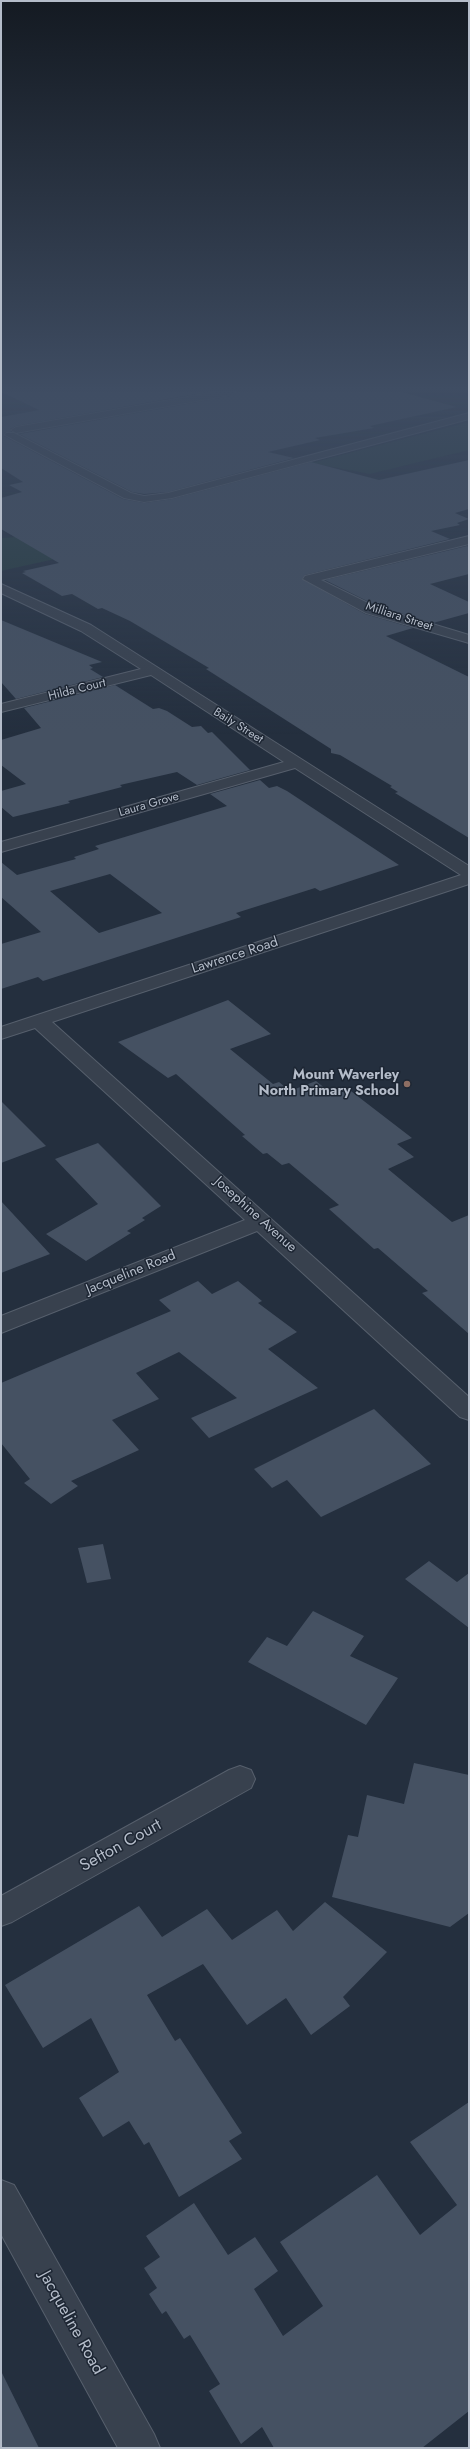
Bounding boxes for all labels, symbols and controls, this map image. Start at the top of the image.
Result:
street label: Milliara Street [364,599,434,635]
street label: Hilda Court [47,676,107,704]
street label: Baily Street [210,705,266,747]
street label: Laura Grove [117,790,181,820]
street label: Lawrence Road [190,934,280,978]
place label: Mount Waverley North Primary School [259,1068,399,1100]
marker: Mount Waverley North Primary School [402,1079,412,1089]
street label: Josephine Avenue [210,1174,300,1256]
street label: Jacqueline Road [84,1247,178,1299]
street label: Sefton Court [77,1815,165,1877]
street label: Jacqueline Road [34,2268,108,2378]

